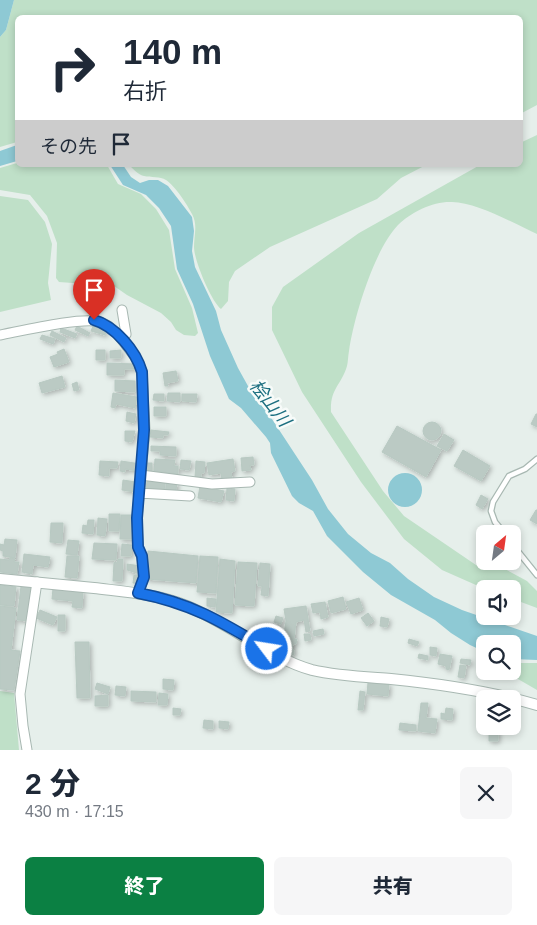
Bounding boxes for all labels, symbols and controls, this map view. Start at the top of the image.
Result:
text: 140 m [123,32,222,71]
icon: right [40,35,105,100]
text: 右折 [123,79,167,104]
icon: arrive [107,130,135,158]
text: その先 [40,136,97,157]
pin [73,269,115,320]
icon: arrive [80,276,108,304]
water label: 桧山川 [245,376,296,432]
north arrow [476,525,521,570]
map controls [476,525,521,735]
button: sound [476,580,521,625]
position arrow [240,622,292,674]
button: search [476,635,521,680]
button: layers [476,690,521,735]
text: 2 分 [25,767,80,800]
button: close [460,767,512,819]
text: 430 m · 17:15 [25,803,124,820]
button: 終了 [25,857,264,915]
button: 共有 [274,857,512,915]

